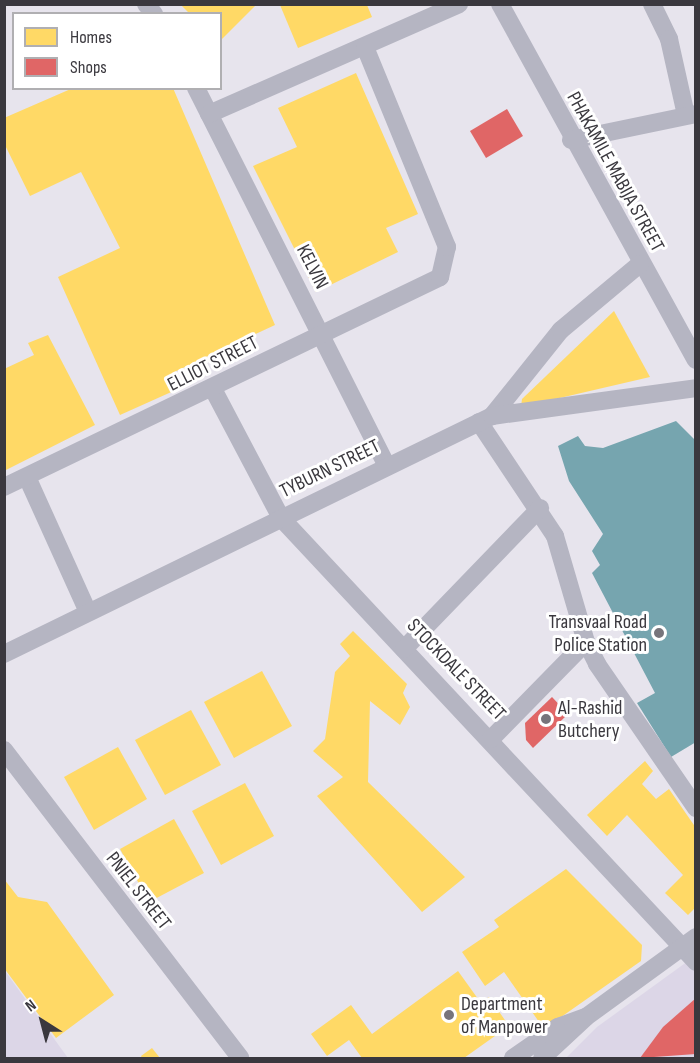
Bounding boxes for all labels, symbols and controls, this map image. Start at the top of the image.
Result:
legend [12,12,222,90]
text: Homes [70,27,112,48]
text: Shops [70,57,107,78]
street label: PHAKAMILE MABIJA STREET [561,88,669,256]
street label: KELVIN [291,241,333,293]
street label: ELLIOT STREET [164,331,262,397]
street label: TYBURN STREET [276,434,384,504]
place label: Transvaal Road Police Station [549,610,647,657]
street label: STOCKDALE STREET [401,614,511,726]
marker: Transvaal Road Police Station [652,626,666,640]
place label: Al-Rashid Butchery [558,696,622,743]
marker: Al-Rashid Butchery [539,712,553,726]
street label: PNIEL STREET [100,847,176,935]
north arrow [12,991,72,1051]
place label: Department of Manpower [461,992,548,1039]
text: N [22,996,40,1016]
marker: Department of Manpower [442,1008,456,1022]

